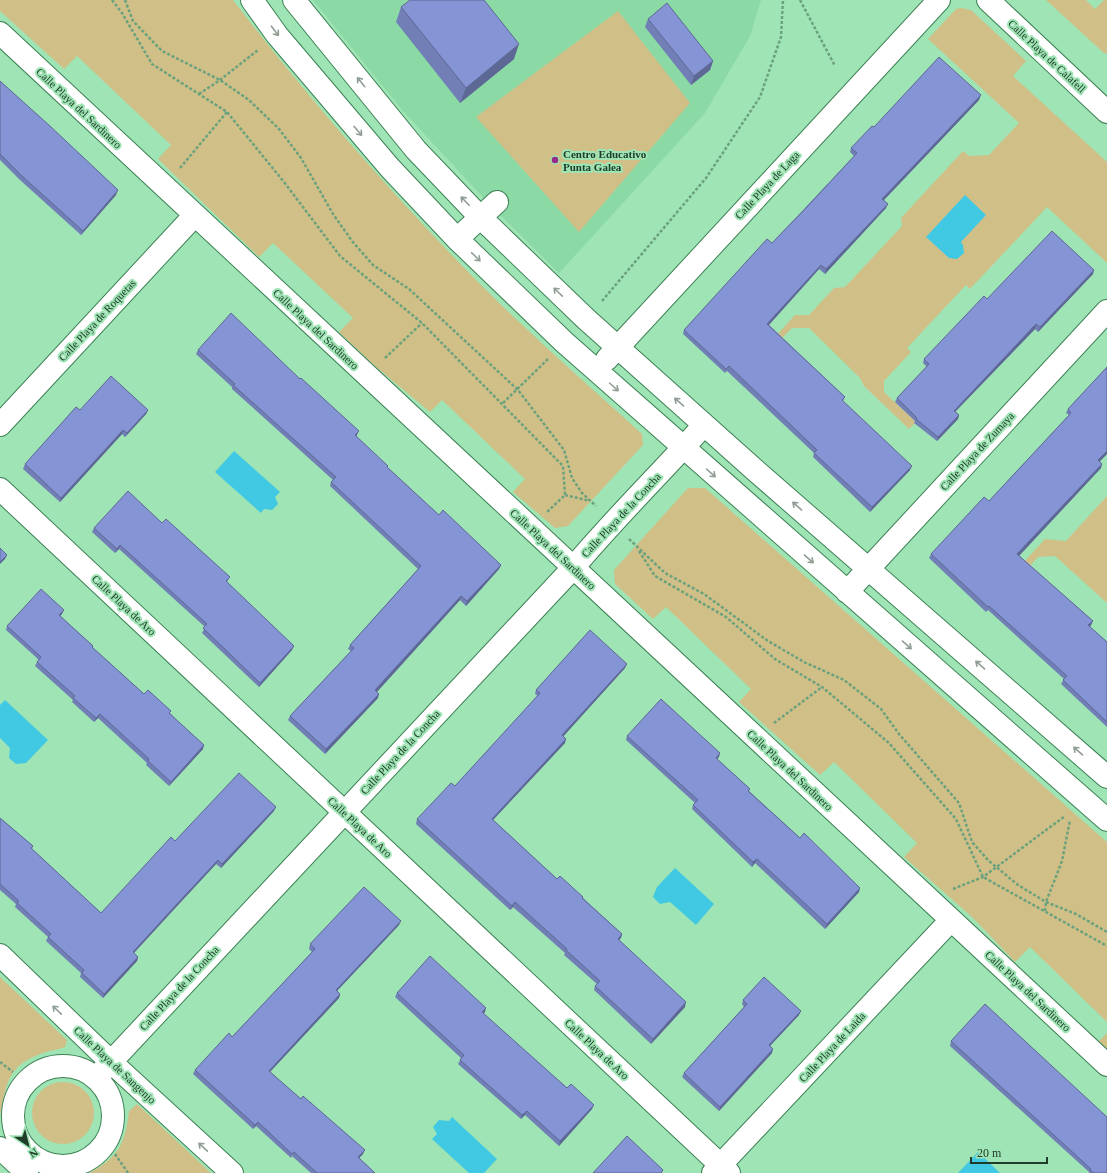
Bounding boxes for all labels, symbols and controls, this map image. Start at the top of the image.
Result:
street label: Calle Playa de Calafell [1006,17,1088,95]
one-way arrow [270,26,279,37]
street label: Calle Playa del Sardinero [34,65,124,151]
one-way arrow [356,77,365,88]
one-way arrow [354,125,363,136]
place label: Centro Educativo Punta Galea [563,148,647,173]
street label: Calle Playa de Laga [733,149,802,221]
marker: Centro Educativo Punta Galea [550,155,560,165]
one-way arrow [460,196,470,206]
one-way arrow [471,252,481,262]
street label: Calle Playa de Roquetas [56,277,138,363]
street label: Calle Playa del Sardinero [271,286,361,372]
one-way arrow [553,287,563,297]
one-way arrow [609,382,619,391]
one-way arrow [674,398,684,407]
street label: Calle Playa de Zumaya [938,409,1016,493]
one-way arrow [706,469,716,478]
street label: Calle Playa de la Concha [579,470,663,560]
one-way arrow [792,502,803,511]
street label: Calle Playa del Sardinero [508,506,598,592]
one-way arrow [804,554,814,564]
street label: Calle Playa de Aro [90,572,159,638]
one-way arrow [901,640,912,649]
one-way arrow [975,661,985,670]
street label: Calle Playa de la Concha [358,707,442,797]
street label: Calle Playa del Sardinero [745,727,835,813]
one-way arrow [1073,747,1083,756]
street label: Calle Playa de Aro [326,794,395,860]
street label: Calle Playa de la Concha [137,943,221,1033]
street label: Calle Playa del Sardinero [983,948,1073,1034]
one-way arrow [52,1005,62,1015]
street label: Calle Playa de Laida [796,1009,868,1084]
street label: Calle Playa de Aro [563,1016,632,1082]
street label: Calle Playa de Sangenjo [72,1024,159,1106]
north arrow [8,1125,48,1165]
scale bar [971,1139,1047,1165]
one-way arrow [198,1142,208,1151]
text: N [27,1146,40,1160]
text: 20 m [977,1146,1002,1160]

